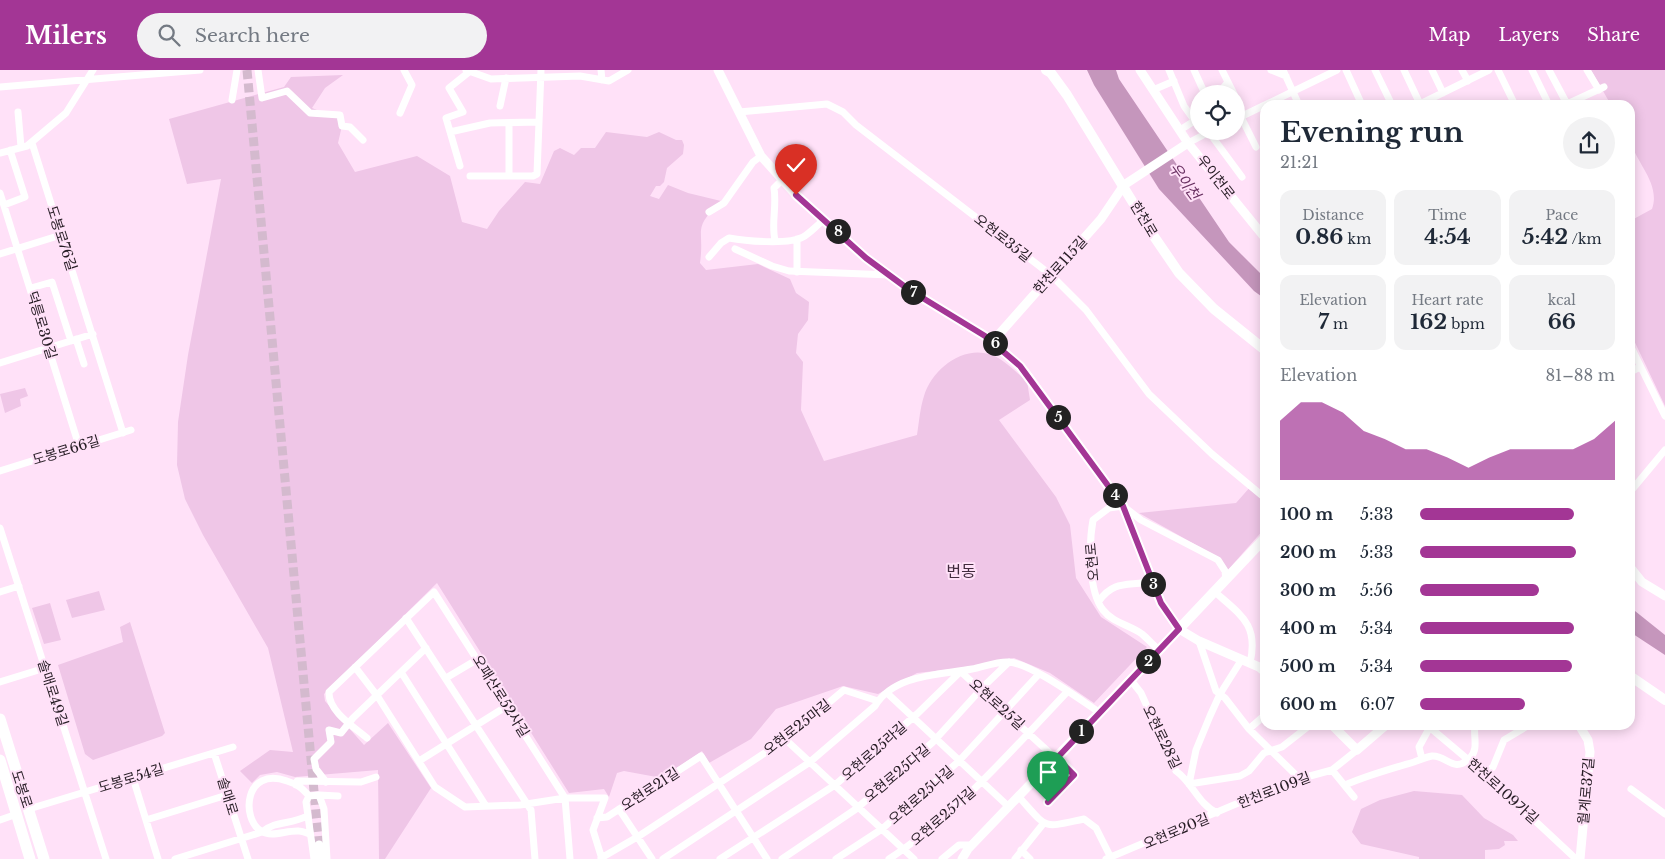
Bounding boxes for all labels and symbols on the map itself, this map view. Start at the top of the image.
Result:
pin [775,144,817,195]
street label: 우이천로 [1193,151,1239,203]
water label: 우이천 [1165,159,1206,205]
street label: 한천로 [1126,198,1162,240]
street label: 도봉로76길 [43,203,81,273]
street label: 오현로35길 [971,210,1035,266]
pin: 8 [826,218,850,244]
street label: 한천로115길 [1029,232,1091,298]
pin: 7 [900,280,926,304]
street label: 덕릉로30길 [23,289,61,361]
pin: 6 [982,330,1008,356]
pin: 5 [1046,404,1070,430]
street label: 도봉로66길 [30,431,102,469]
pin: 4 [1102,482,1128,508]
street label: 오현로 [1081,542,1103,582]
district label: 번동 [946,561,976,581]
pin: 3 [1140,572,1166,596]
pin: 2 [1136,648,1160,674]
street label: 오패산로52사길 [468,651,534,741]
street label: 솔매로49길 [34,658,72,728]
street label: 오현로25길 [966,675,1028,733]
street label: 오현로25마길 [760,695,834,759]
street label: 오현로28길 [1139,702,1185,772]
street label: 오현로25라길 [838,718,910,784]
pin: 1 [1068,718,1094,744]
street label: 오현로25다길 [860,740,934,806]
pin [1027,751,1069,802]
street label: 한천로109가길 [1464,754,1542,828]
street label: 월계로37길 [1574,757,1598,825]
street label: 도봉로54길 [96,760,166,796]
street label: 오현로25나길 [885,762,957,828]
street label: 오현로21길 [617,763,683,815]
street label: 도봉로 [7,768,37,810]
street label: 한천로109길 [1235,768,1313,812]
street label: 솔매로 [214,775,242,817]
street label: 오현로25가길 [907,783,979,849]
street label: 오현로20길 [1140,809,1212,853]

